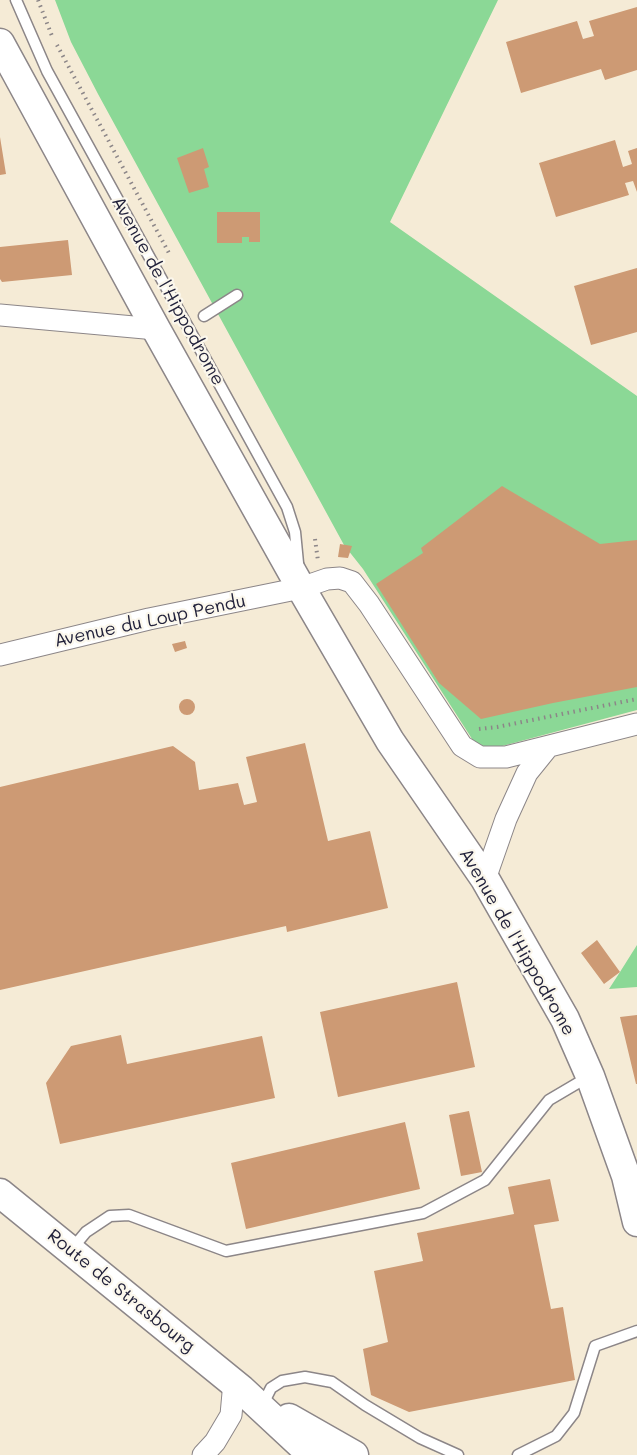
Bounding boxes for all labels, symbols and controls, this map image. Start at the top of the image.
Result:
street label: Avenue de l'Hippodrome [107,193,229,389]
street label: Avenue du Loup Pendu [52,590,248,652]
street label: Avenue de l'Hippodrome [454,845,580,1039]
street label: Route de Strasbourg [43,1225,199,1357]

